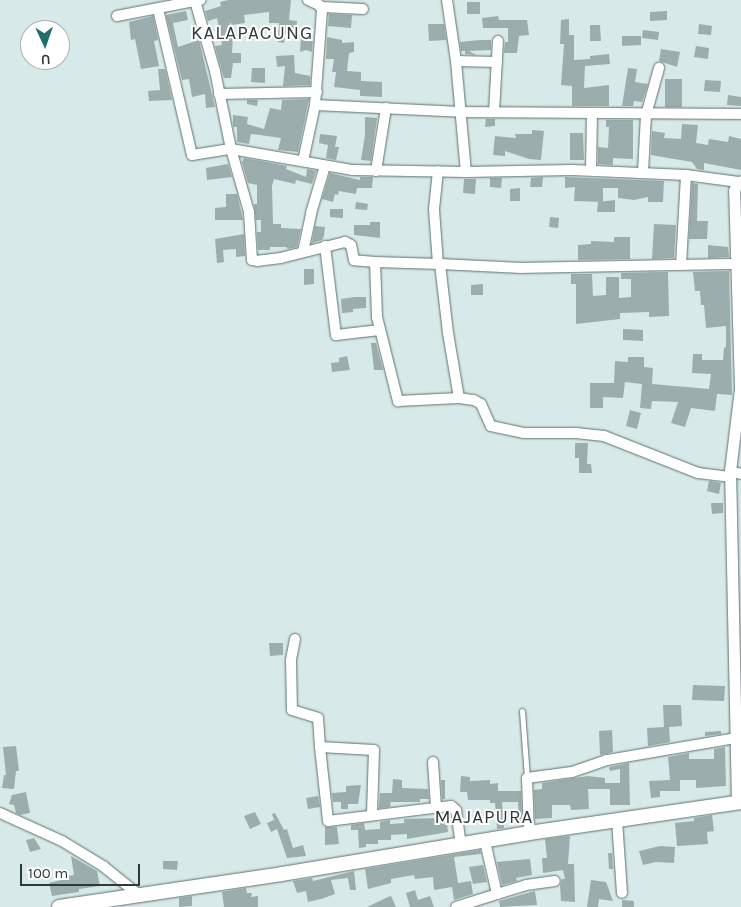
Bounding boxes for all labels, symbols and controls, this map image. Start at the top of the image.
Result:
north arrow [20,20,70,70]
district label: KALAPACUNG [190,23,314,45]
text: U [40,51,51,68]
district label: MAJAPURA [433,807,535,829]
scale bar [22,854,142,886]
text: 100 m [28,864,68,882]

